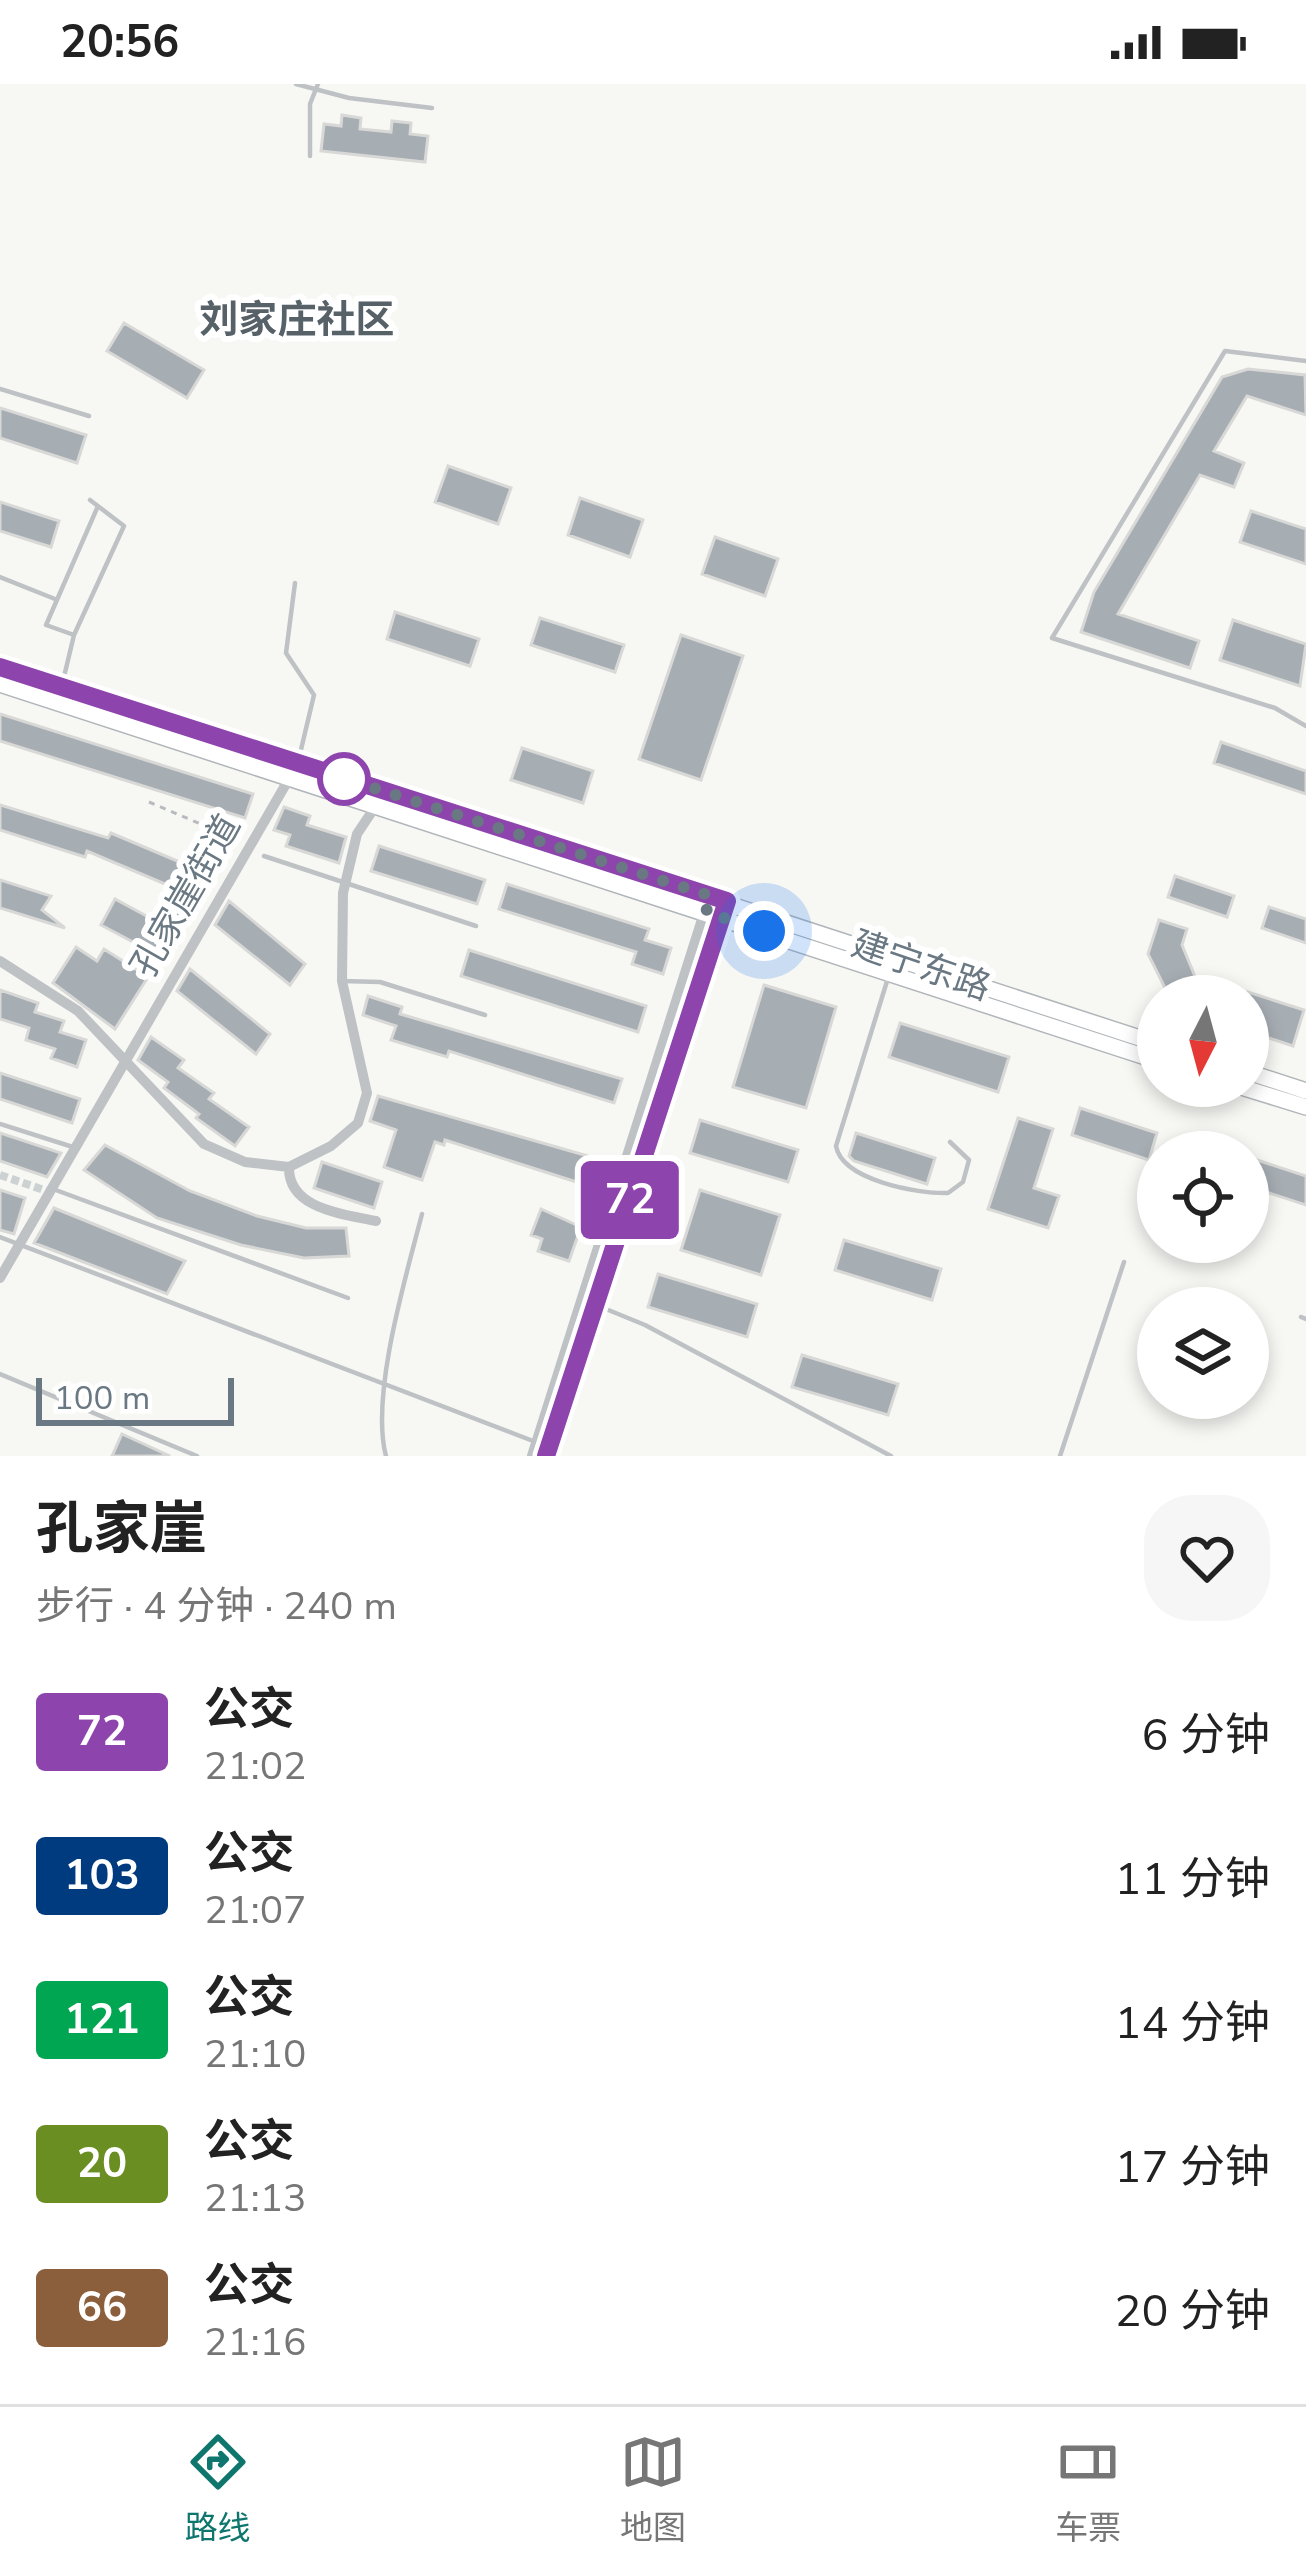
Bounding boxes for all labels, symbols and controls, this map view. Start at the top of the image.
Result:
text: 20:56 [60,12,179,73]
district label: 刘家庄社区 [199,294,395,347]
unlabelled marker [319,754,369,804]
street label: 孔家崖街道 [120,806,252,986]
your location [734,901,794,961]
street label: 建宁东路 [845,919,997,1013]
north arrow [1137,975,1269,1107]
map controls [1137,975,1269,1419]
button: locate [1137,1131,1269,1263]
line badge: 72 [576,1161,684,1239]
text: 72 [605,1171,655,1228]
button: layers [1137,1287,1269,1419]
scale bar [36,1372,234,1425]
text: 100 m [54,1376,150,1421]
text: 孔家崖 [36,1490,207,1568]
button: heart [1144,1495,1270,1621]
text: 步行 · 4 分钟 · 240 m [36,1580,397,1633]
text: 公交 [204,1679,294,1740]
text: 72 [77,1703,127,1760]
text: 6 分钟 [1141,1705,1270,1766]
text: 21:02 [204,1740,307,1793]
text: 公交 [204,1823,294,1884]
text: 103 [64,1847,140,1904]
text: 11 分钟 [1114,1849,1270,1910]
text: 21:07 [204,1884,307,1937]
text: 公交 [204,1967,294,2028]
text: 121 [64,1991,140,2048]
text: 14 分钟 [1114,1993,1270,2054]
text: 21:10 [204,2028,307,2081]
text: 公交 [204,2111,294,2172]
text: 20 [77,2135,127,2192]
text: 17 分钟 [1114,2137,1270,2198]
text: 21:13 [204,2172,307,2225]
text: 公交 [204,2255,294,2316]
text: 66 [77,2279,127,2336]
text: 20 分钟 [1114,2281,1270,2342]
text: 21:16 [204,2316,307,2369]
tab: 路线 [185,2429,251,2551]
tab: 地图 [620,2429,686,2551]
tab: 车票 [1055,2429,1121,2551]

